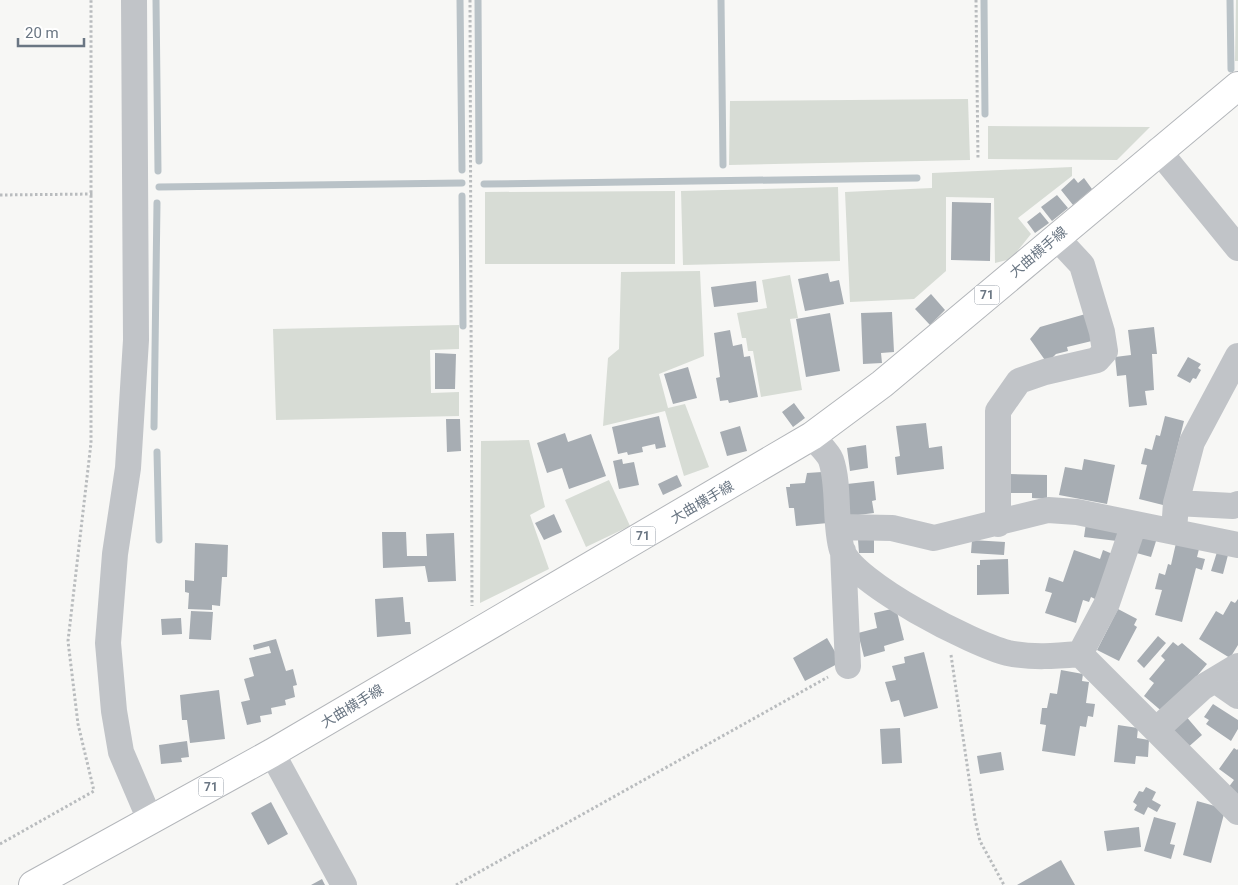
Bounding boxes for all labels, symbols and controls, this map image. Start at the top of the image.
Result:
scale bar [18,15,84,47]
text: 20 m [25,24,59,42]
street label: 大曲横手線 [1006,223,1070,281]
road number: 71 [974,286,1000,304]
street label: 大曲横手線 [668,478,736,526]
road number: 71 [630,526,656,546]
street label: 大曲横手線 [318,681,386,731]
road number: 71 [198,778,224,796]

